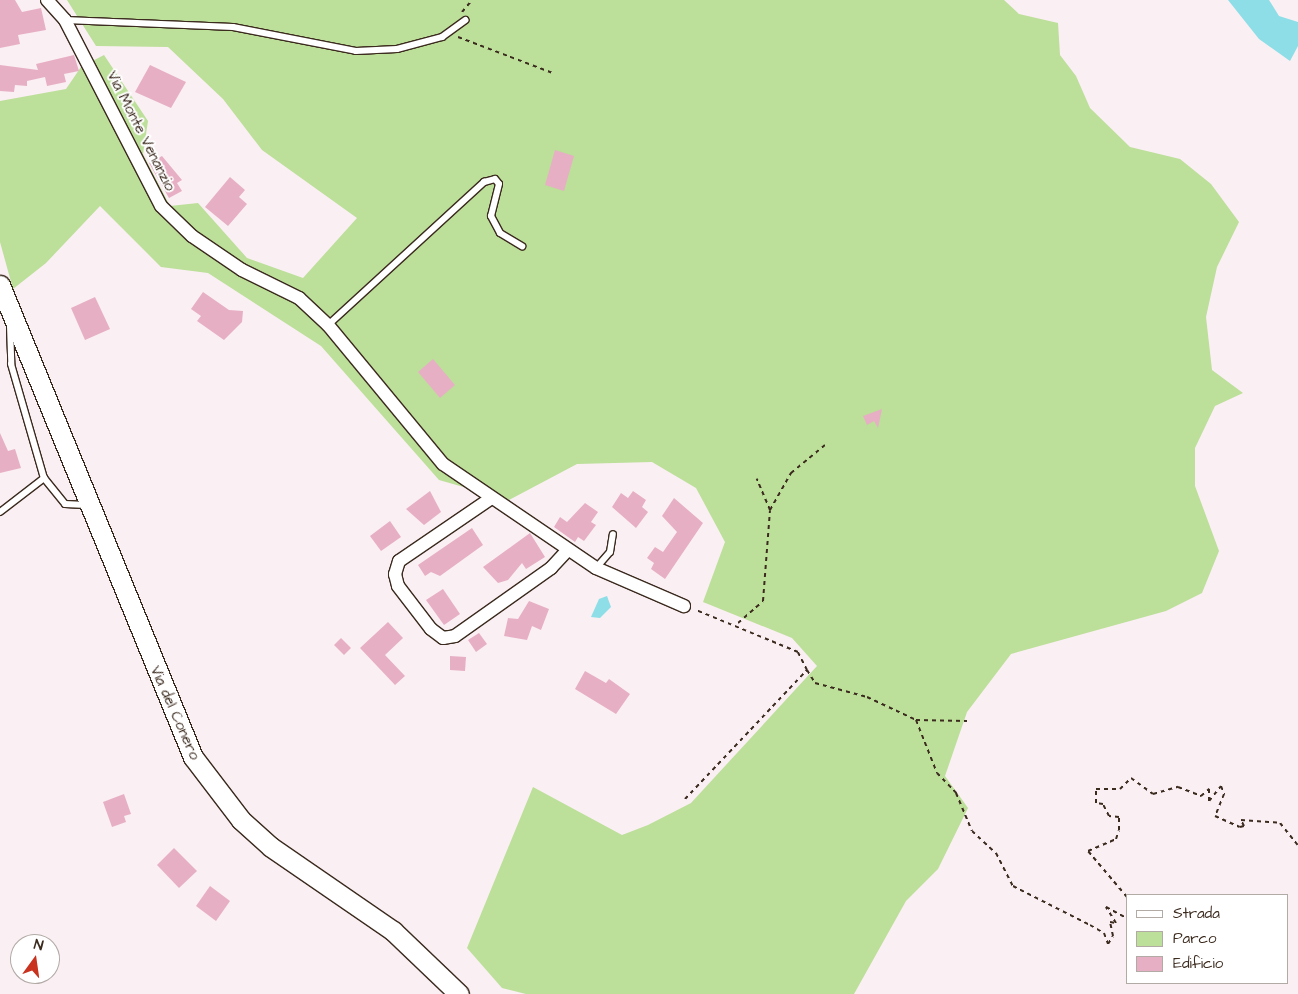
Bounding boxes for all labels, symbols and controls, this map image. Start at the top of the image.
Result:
street label: Via Monte Venanzio [103,68,179,194]
street label: Via del Conero [146,663,204,763]
legend [1126,894,1288,984]
text: Strada [1173,903,1220,924]
text: Parco [1173,928,1216,949]
north arrow [10,934,60,984]
text: N [32,935,45,956]
text: Edificio [1173,953,1223,974]

